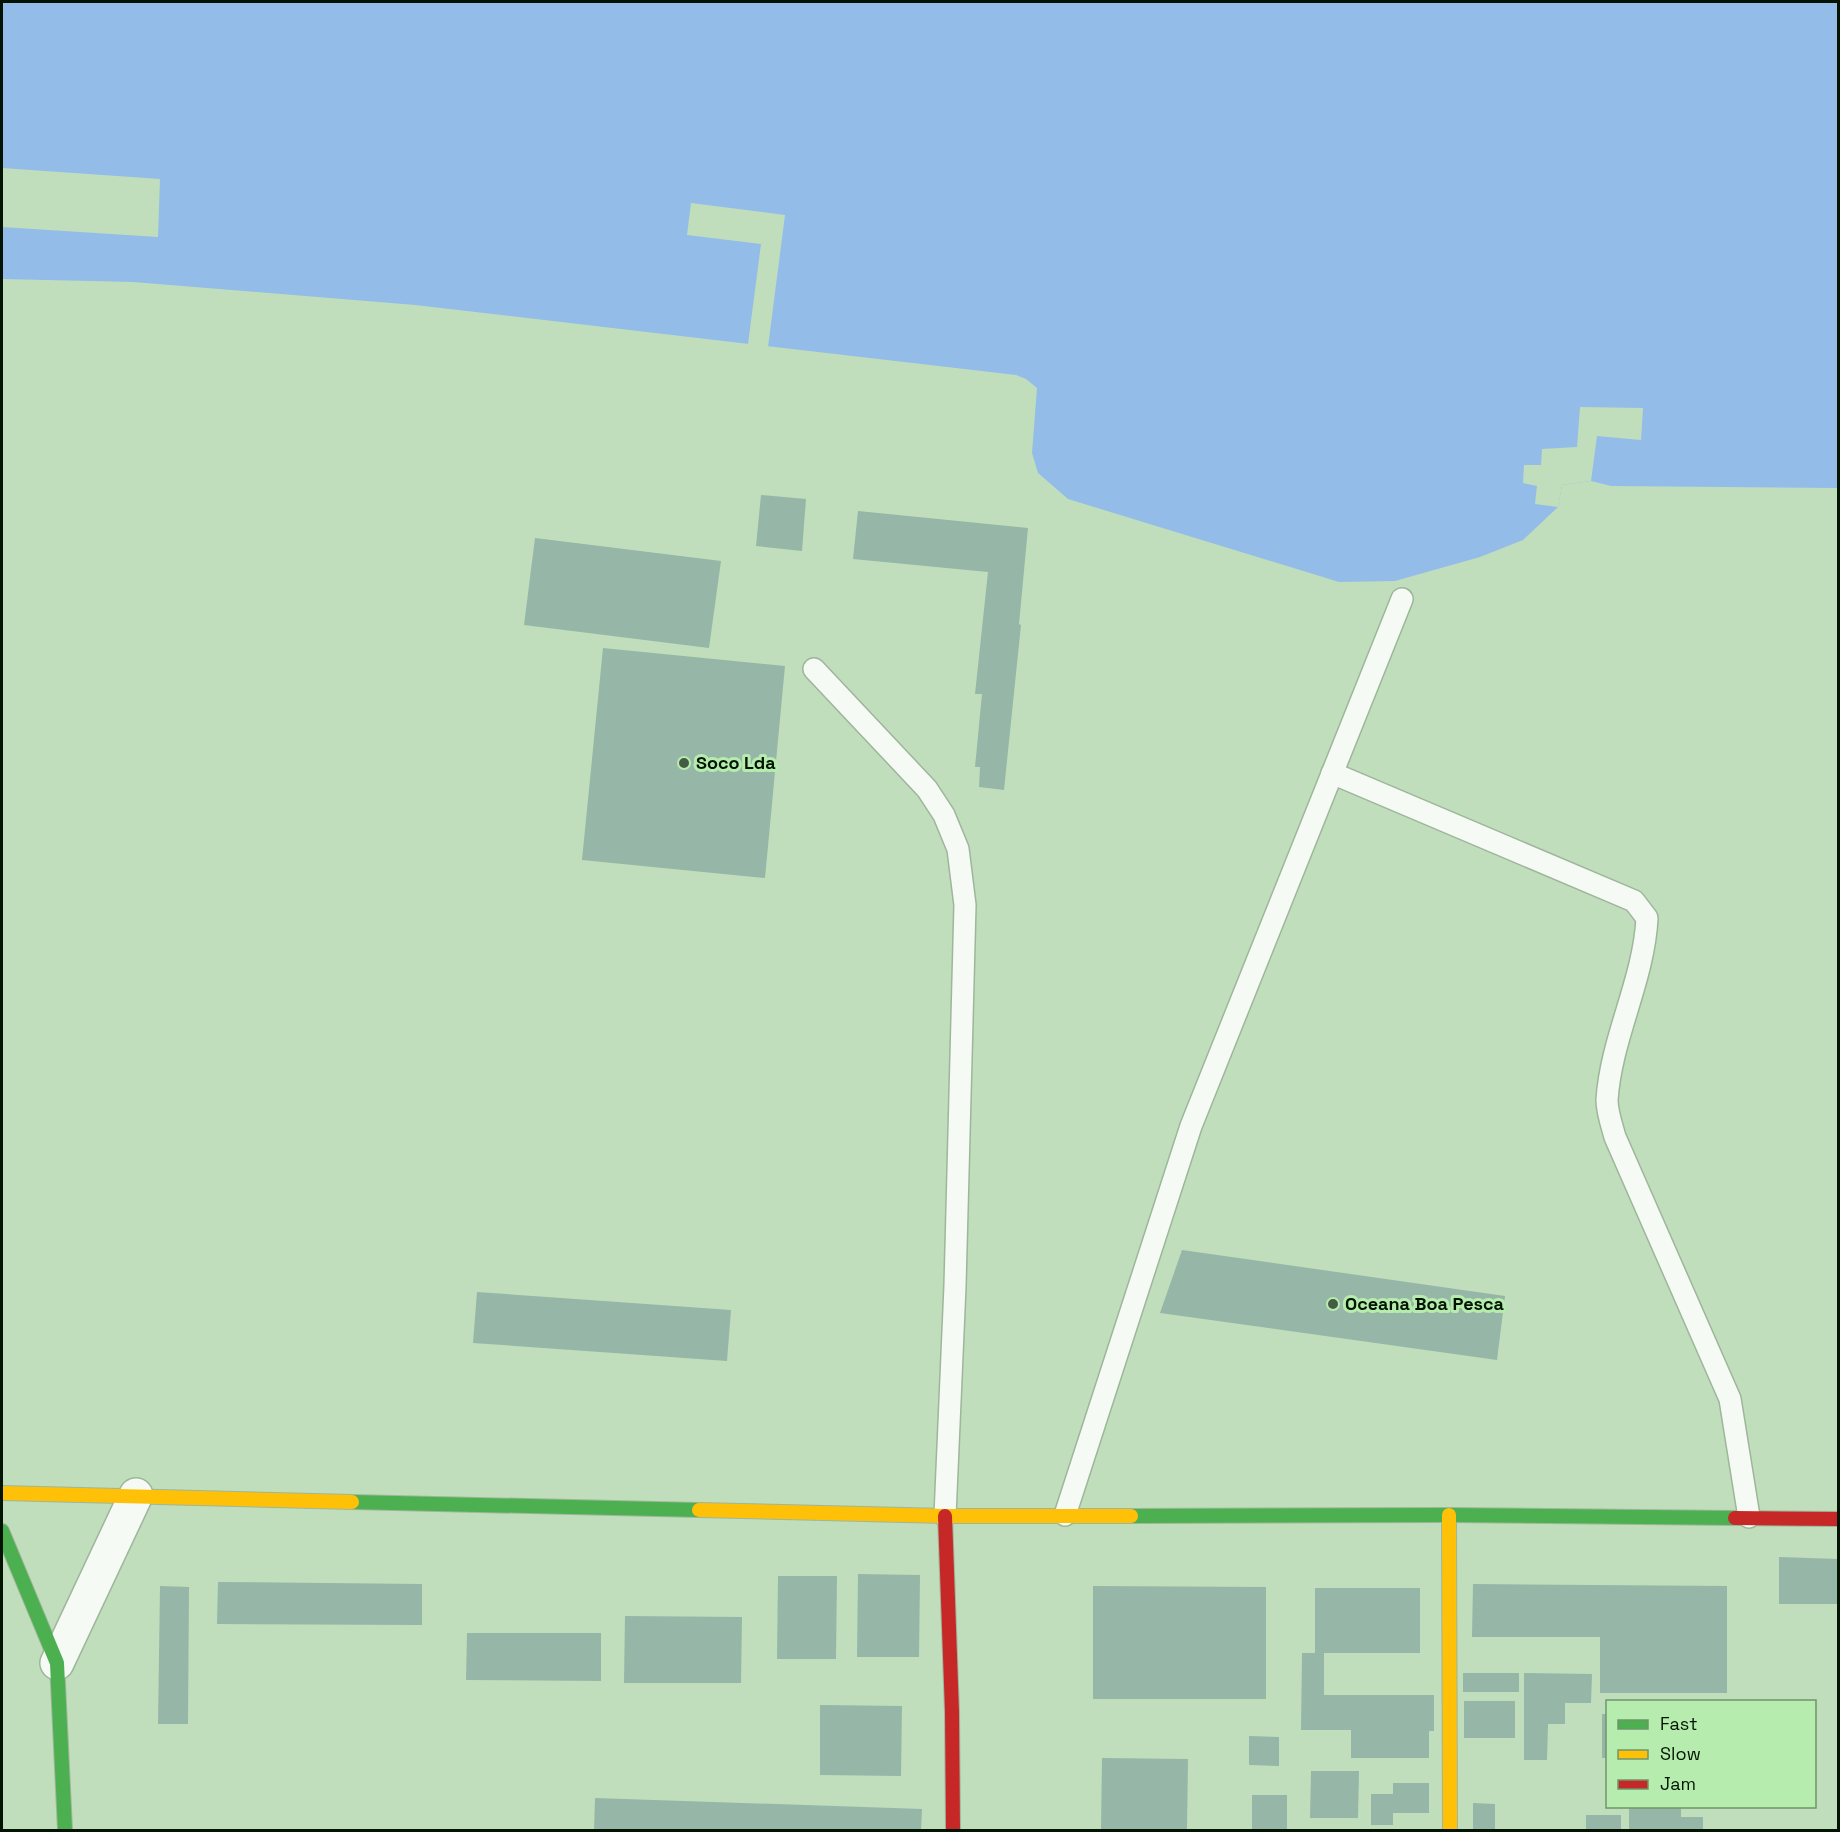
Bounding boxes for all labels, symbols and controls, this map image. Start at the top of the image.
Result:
place label: Soco Lda [696,751,776,774]
marker: Soco Lda [677,756,691,770]
place label: Oceana Boa Pesca [1345,1292,1505,1315]
marker: Oceana Boa Pesca [1326,1297,1340,1311]
legend [1606,1700,1816,1808]
text: Fast [1660,1712,1697,1735]
text: Slow [1660,1742,1701,1765]
text: Jam [1660,1772,1696,1795]

